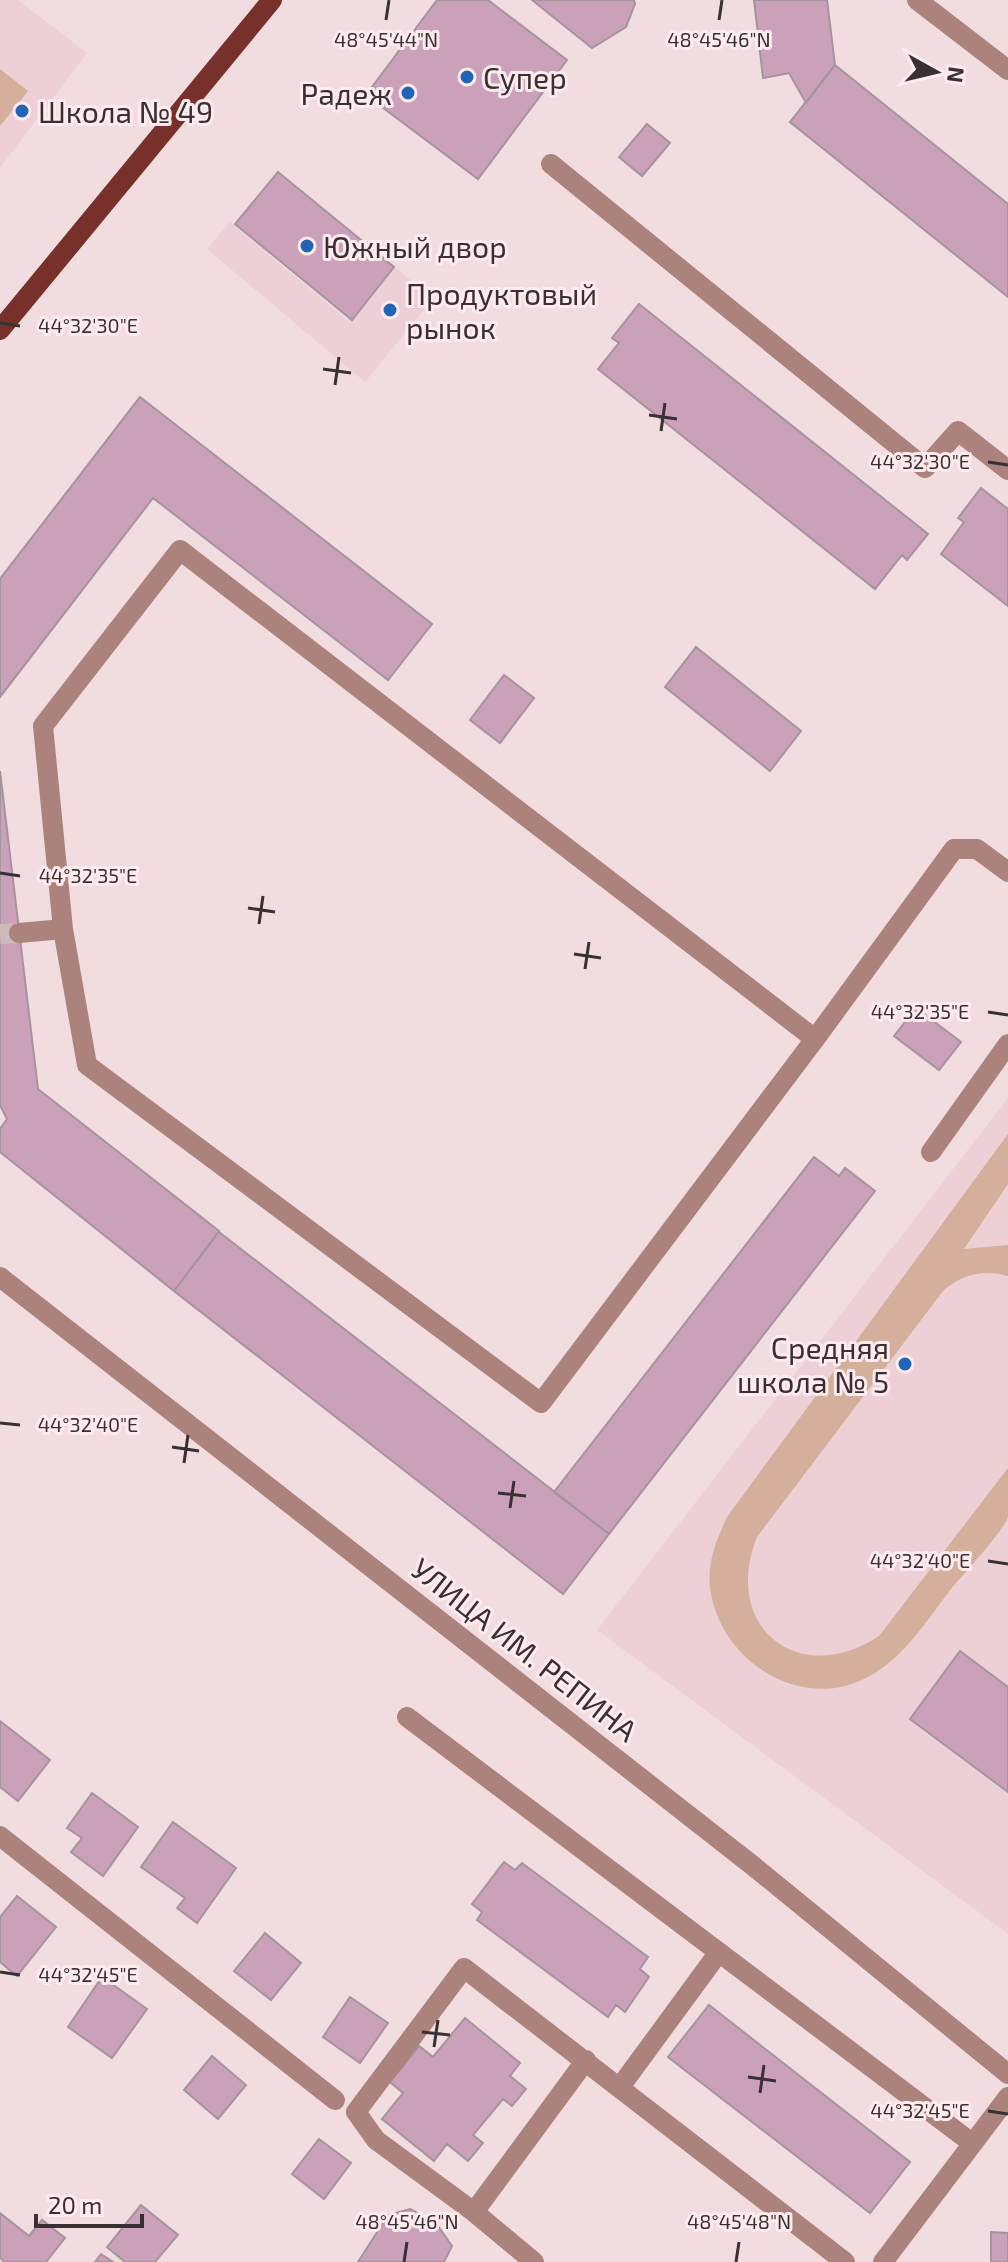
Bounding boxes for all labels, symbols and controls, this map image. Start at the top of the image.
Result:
text: 48°45'44"N [334,27,438,51]
text: 48°45'46"N [667,27,771,51]
north arrow [896,32,976,112]
place label: Супер [483,59,567,96]
text: N [943,65,971,85]
marker: Супер [458,68,476,86]
place label: Радеж [301,75,392,111]
marker: Радеж [399,84,417,102]
place label: Школа № 49 [38,93,213,129]
marker: Школа № 49 [13,102,31,120]
place label: Южный двор [323,228,507,264]
marker: Южный двор [298,237,316,255]
place label: Продуктовый рынок [406,275,597,345]
marker: Продуктовый рынок [381,301,399,319]
text: 44°32'30"E [38,313,138,337]
text: 44°32'30"E [870,449,970,473]
text: 44°32'35"E [39,863,137,887]
text: 44°32'35"E [871,999,969,1023]
place label: Средняя школа № 5 [737,1329,889,1399]
marker: Средняя школа № 5 [896,1355,914,1373]
text: 44°32'40"E [38,1412,138,1436]
text: 44°32'40"E [870,1548,970,1572]
street label: УЛИЦА ИМ. РЕПИНА [405,1550,645,1749]
text: 44°32'45"E [38,1962,138,1986]
text: 44°32'45"E [870,2098,970,2122]
scale bar [36,2178,142,2228]
text: 20 m [48,2190,102,2219]
text: 48°45'46"N [355,2209,459,2233]
text: 48°45'48"N [687,2209,791,2233]

